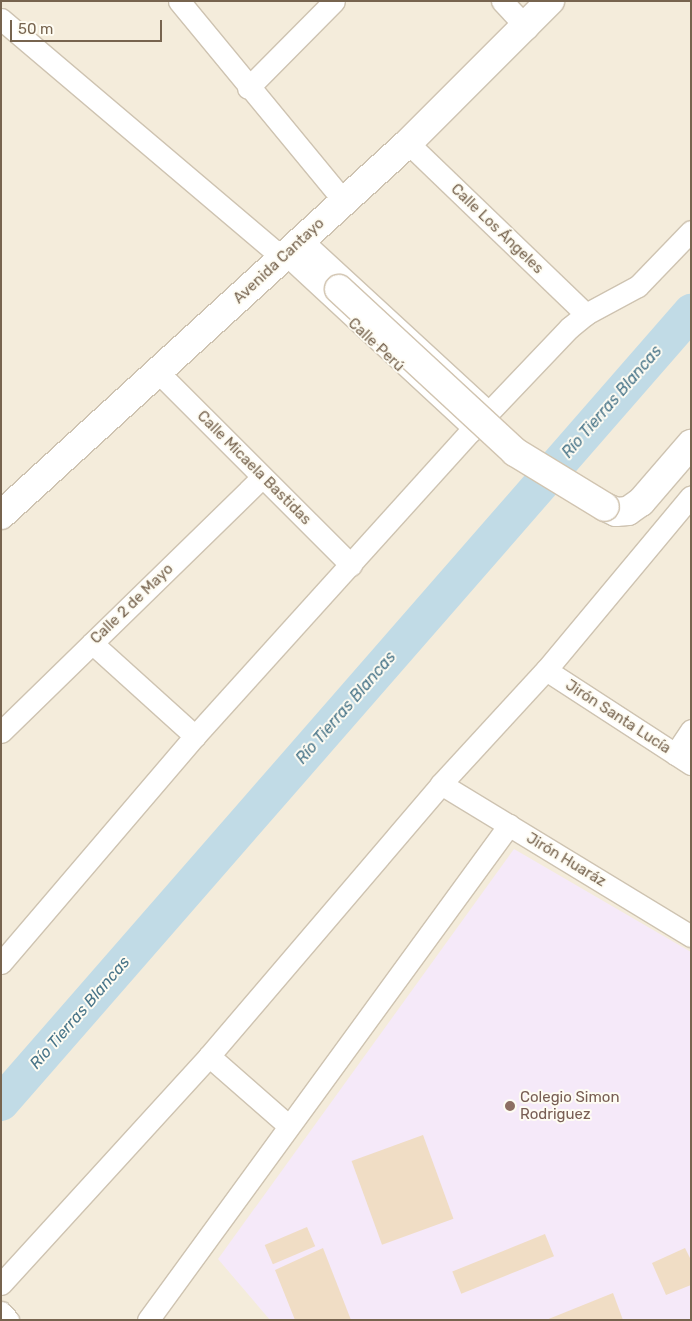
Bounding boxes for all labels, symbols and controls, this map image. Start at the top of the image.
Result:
scale bar [12,10,165,42]
text: 50 m [18,20,53,38]
street label: Calle Los Ángeles [447,180,547,278]
street label: Avenida Cantayo [230,214,328,308]
street label: Calle Perú [344,314,408,376]
water label: Río Tierras Blancas [558,342,666,462]
street label: Calle Micaela Bastidas [193,407,315,529]
street label: Calle 2 de Mayo [87,560,177,648]
water label: Río Tierras Blancas [292,648,400,768]
street label: Jirón Santa Lucía [562,676,674,758]
street label: Jirón Huaráz [523,829,609,891]
water label: Río Tierras Blancas [26,953,134,1073]
place label: Colegio Simon Rodriguez [520,1088,620,1123]
marker: Colegio Simon Rodriguez [504,1100,516,1112]

